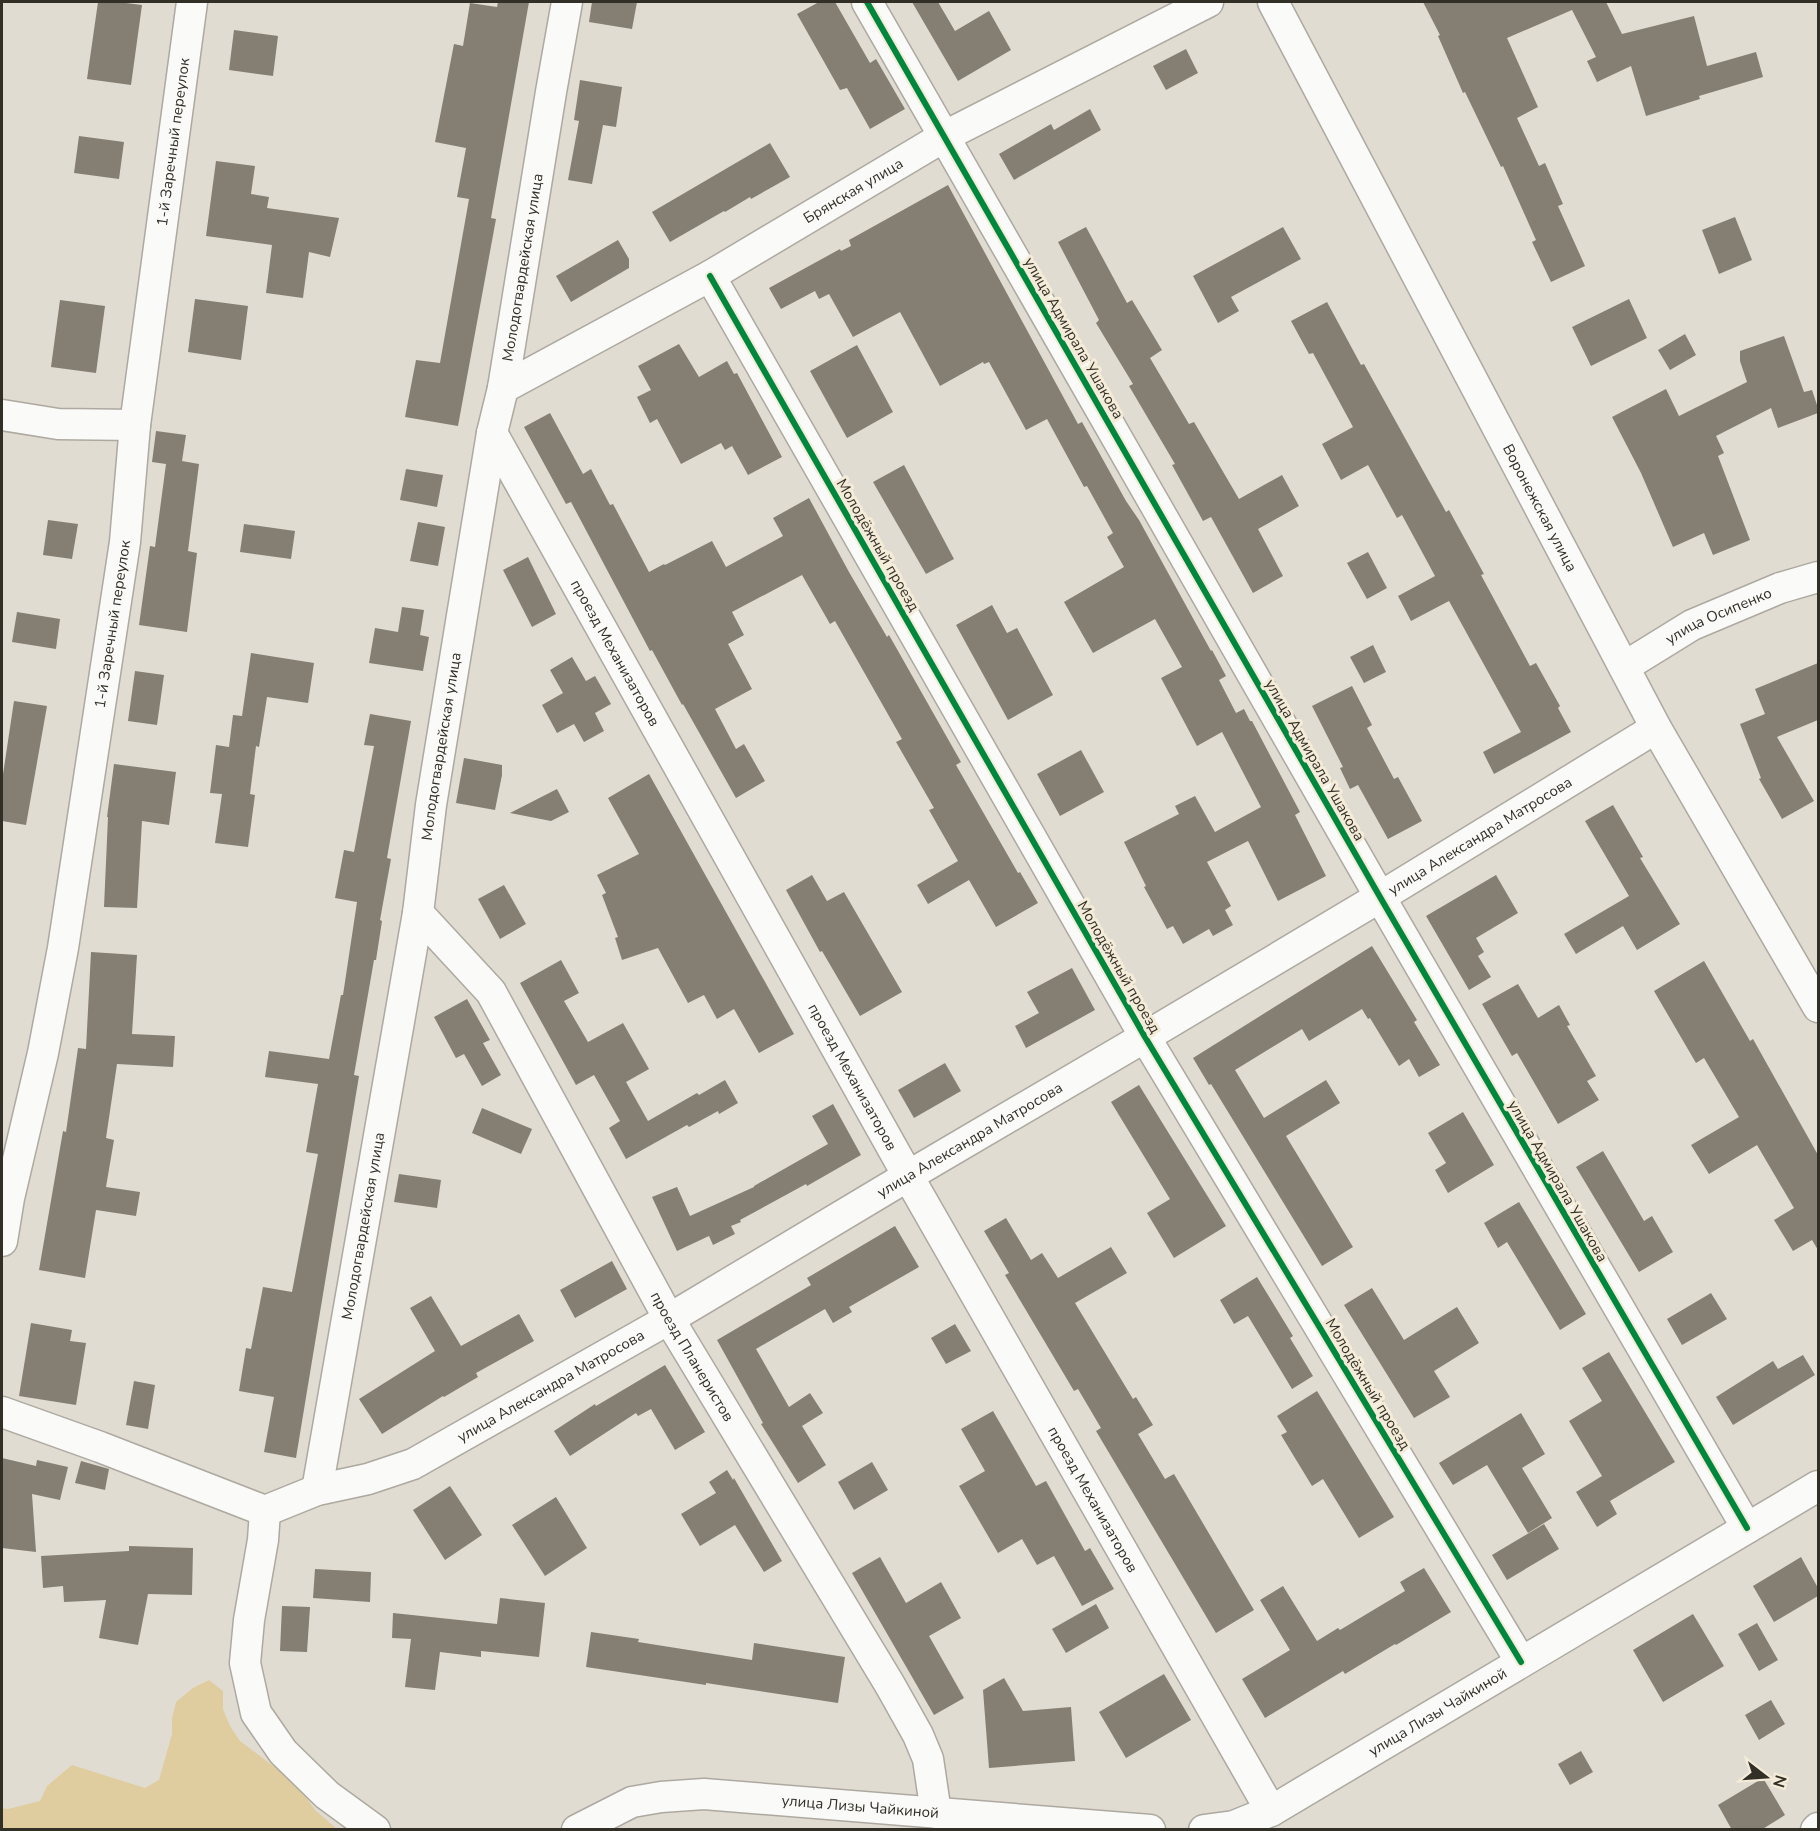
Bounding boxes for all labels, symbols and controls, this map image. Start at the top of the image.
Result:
street label: 1-й Заречный переулок [152,57,194,228]
street label: Брянская улица [800,153,907,228]
street label: Молодогвардейская улица [497,172,548,363]
street label: улица Адмирала Ушакова [1020,254,1128,422]
street label: Воронежская улица [1498,441,1582,575]
street label: Молодёжный проезд [832,475,924,615]
street label: 1-й Заречный переулок [90,539,135,710]
street label: проезд Механизаторов [566,576,664,730]
street label: улица Осипенко [1662,583,1775,649]
street label: Молодогвардейская улица [417,651,466,842]
street label: улица Адмирала Ушакова [1261,676,1369,844]
street label: улица Александра Матросова [1384,772,1576,900]
street label: Молодёжный проезд [1073,897,1165,1037]
street label: проезд Механизаторов [803,1000,902,1154]
street label: улица Александра Матросова [873,1078,1066,1202]
street label: улица Адмирала Ушакова [1504,1097,1612,1265]
street label: Молодогвардейская улица [337,1131,389,1321]
street label: проезд Планеристов [646,1288,739,1425]
street label: Молодёжный проезд [1321,1314,1415,1454]
street label: улица Александра Матросова [454,1325,648,1447]
street label: проезд Механизаторов [1043,1423,1143,1576]
street label: улица Лизы Чайкиной [1365,1663,1510,1761]
north arrow [1736,1747,1796,1807]
text: N [1767,1772,1792,1790]
street label: улица Лизы Чайкиной [781,1790,940,1823]

